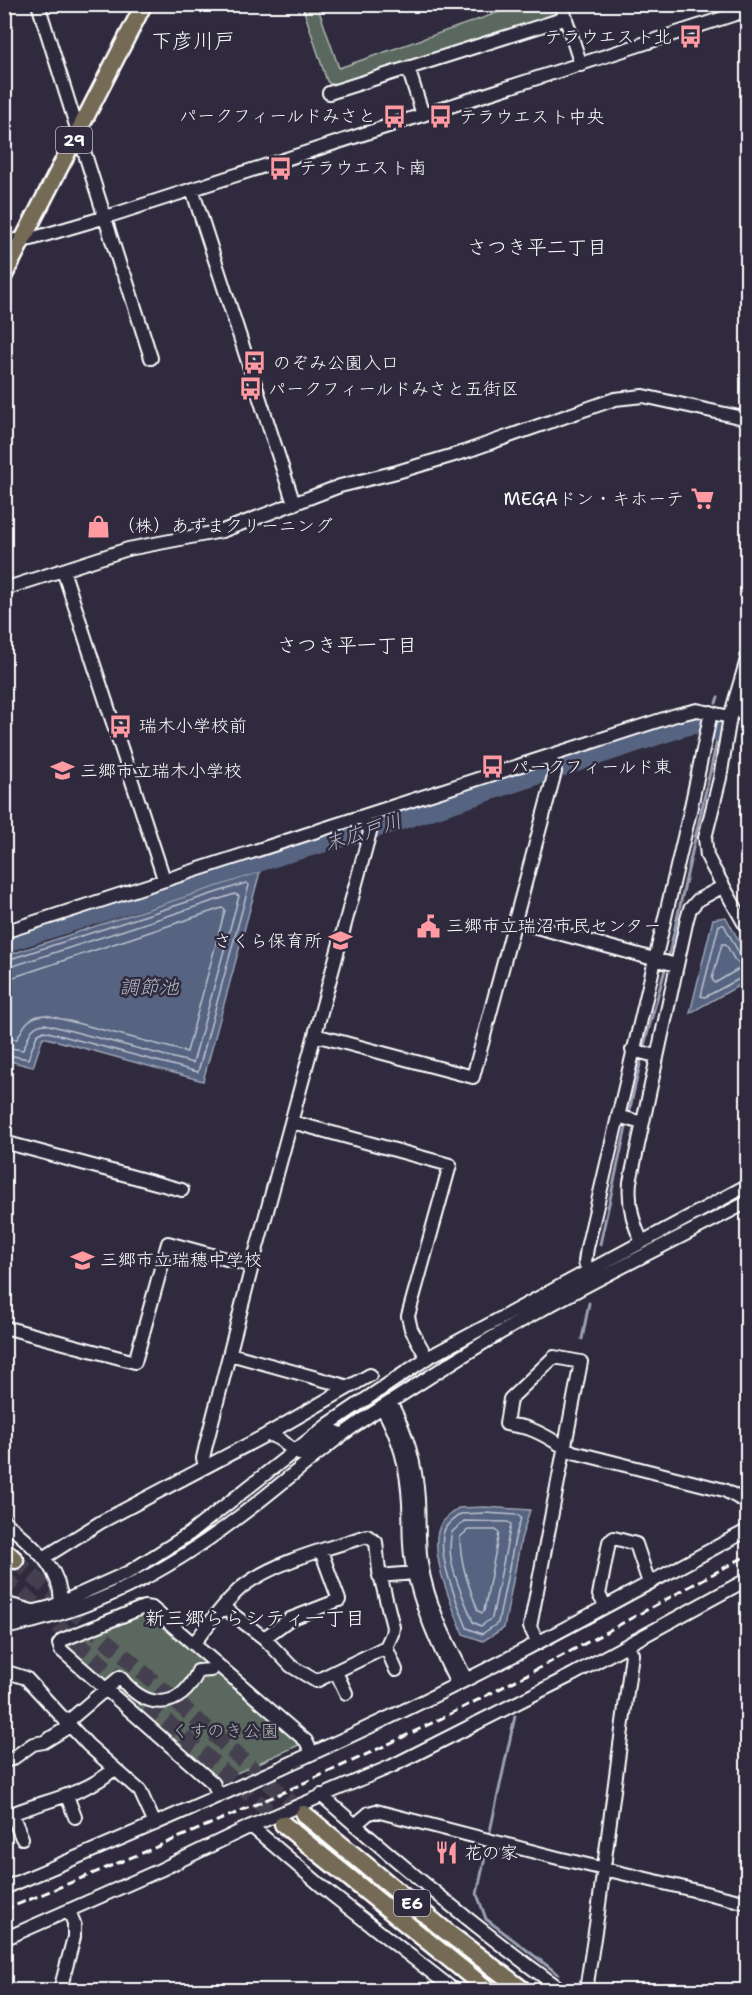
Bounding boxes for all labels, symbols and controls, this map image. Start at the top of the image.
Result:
bus stop icon: テラウエスト北 [677,24,703,50]
place label: テラウエスト北 [545,25,672,49]
district label: 下彦川戸 [151,27,235,55]
bus stop icon: パークフィールドみさと [381,103,407,129]
place label: パークフィールドみさと [179,104,376,128]
bus stop icon: テラウエスト中央 [428,104,454,130]
place label: テラウエスト中央 [459,105,604,129]
road number: 29 [56,127,92,153]
bus stop icon: テラウエスト南 [268,155,294,181]
place label: テラウエスト南 [299,156,426,180]
district label: さつき平二丁目 [467,234,607,260]
bus stop icon: のぞみ公園入口 [242,350,268,376]
place label: のぞみ公園入口 [273,351,399,375]
bus stop icon: パークフィールドみさと五街区 [237,376,263,402]
place label: パークフィールドみさと五街区 [268,377,519,401]
supermarket icon: MEGAドン・キホーテ [689,486,715,512]
place label: MEGAドン・キホーテ [503,487,684,511]
shop icon: （株）あずまクリーニング [86,513,112,539]
place label: （株）あずまクリーニング [117,514,333,538]
district label: さつき平一丁目 [277,632,417,658]
bus stop icon: 瑞木小学校前 [108,713,134,739]
place label: 瑞木小学校前 [139,714,247,738]
bus stop icon: パークフィールド東 [480,754,506,780]
place label: パークフィールド東 [511,755,672,779]
school or university icon: 三郷市立瑞木小学校 [49,758,75,784]
place label: 三郷市立瑞木小学校 [80,759,242,783]
water label: 末広戸川 [321,807,405,857]
public building icon: 三郷市立瑞沼市民センター [415,913,441,939]
place label: 三郷市立瑞沼市民センター [446,914,661,938]
school or university icon: さくら保育所 [327,928,353,954]
place label: さくら保育所 [214,929,322,953]
water label: 調節池 [119,974,180,1000]
school or university icon: 三郷市立瑞穂中学校 [69,1247,95,1273]
place label: 三郷市立瑞穂中学校 [100,1248,262,1272]
district label: 新三郷ららシティ一丁目 [145,1605,365,1631]
park label: くすのき公園 [171,1719,279,1743]
restaurant icon: 花の家 [433,1840,459,1866]
place label: 花の家 [464,1841,518,1865]
road number: E6 [394,1890,430,1916]

